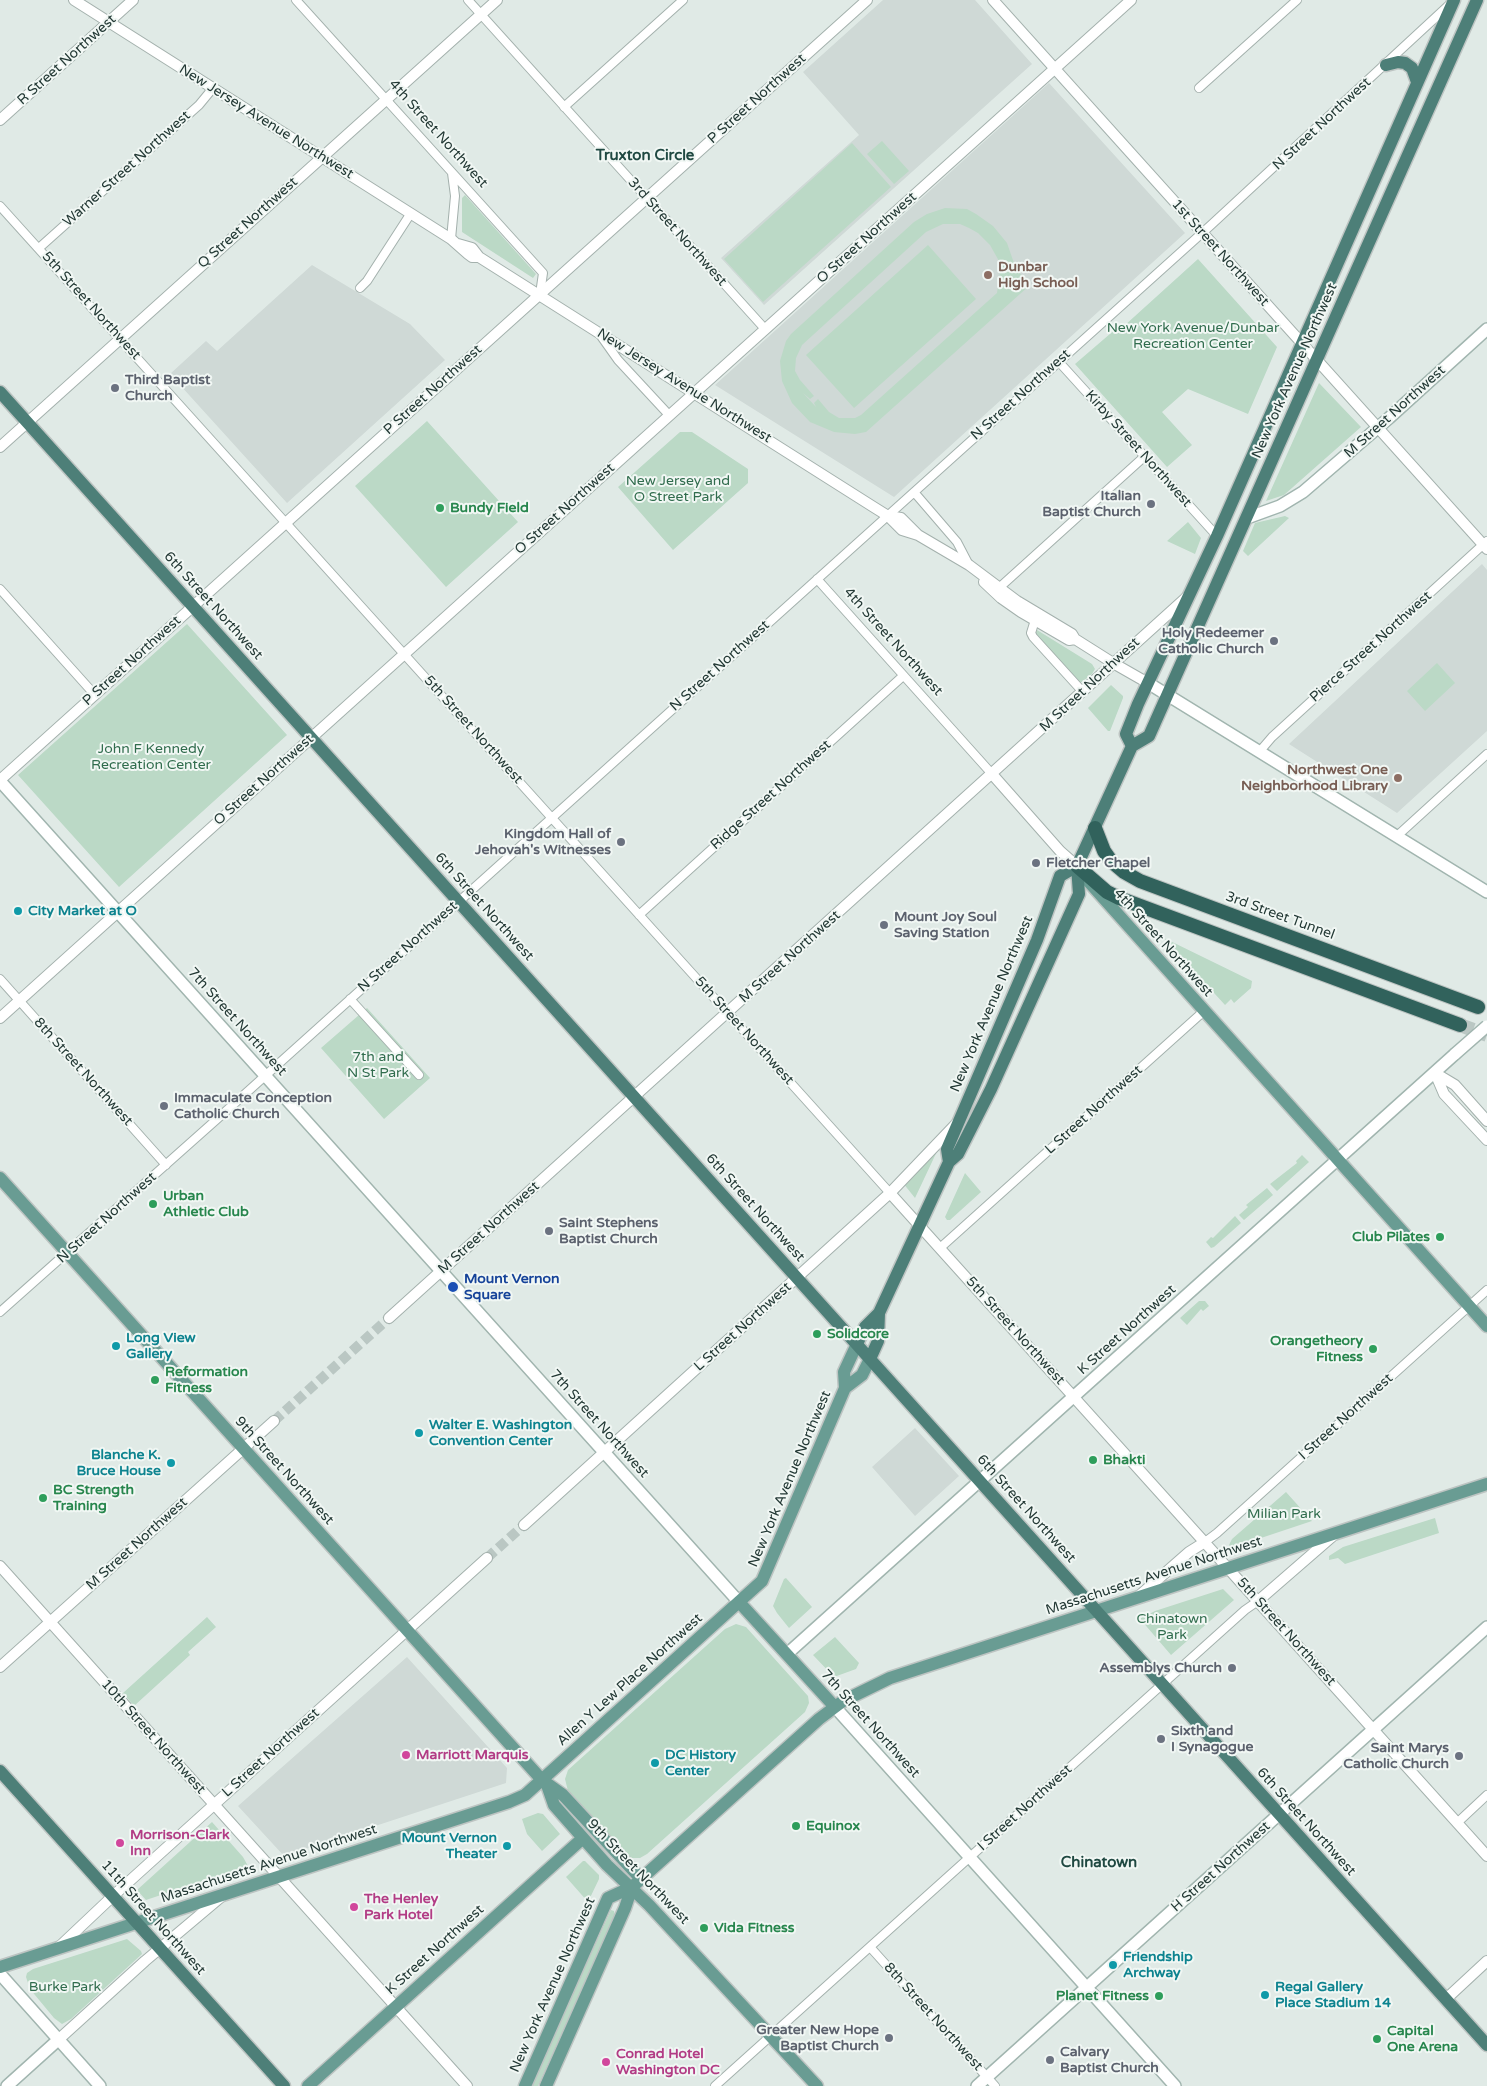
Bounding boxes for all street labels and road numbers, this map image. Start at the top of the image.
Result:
street label: R Street Northwest [14,11,120,109]
street label: P Street Northwest [704,51,810,147]
street label: New Jersey Avenue Northwest [176,61,356,183]
street label: N Street Northwest [1269,74,1375,174]
street label: 4th Street Northwest [385,77,491,191]
street label: Warner Street Northwest [60,107,194,231]
street label: Q Street Northwest [195,174,301,272]
street label: 3rd Street Northwest [624,174,730,290]
street label: O Street Northwest [814,189,920,287]
street label: 1st Street Northwest [1168,196,1272,310]
street label: 5th Street Northwest [38,249,144,363]
street label: New York Avenue Northwest [1249,281,1341,461]
street label: New Jersey Avenue Northwest [594,325,774,447]
street label: P Street Northwest [380,342,486,438]
street label: N Street Northwest [968,346,1074,444]
street label: M Street Northwest [1341,362,1449,462]
street label: Kirby Street Northwest [1081,387,1195,511]
street label: O Street Northwest [512,460,618,558]
street label: 6th Street Northwest [160,549,266,663]
street label: 4th Street Northwest [840,585,946,699]
street label: Pierce Street Northwest [1307,588,1435,706]
street label: P Street Northwest [79,613,185,709]
street label: N Street Northwest [667,617,773,715]
street label: M Street Northwest [1037,634,1143,736]
street label: 5th Street Northwest [420,673,526,787]
street label: O Street Northwest [211,731,317,829]
street label: Ridge Street Northwest [707,737,835,853]
street label: 6th Street Northwest [431,850,537,964]
street label: 4th Street Northwest [1110,886,1216,1000]
street label: 3rd Street Tunnel [1223,888,1337,944]
street label: N Street Northwest [355,898,461,996]
street label: M Street Northwest [736,907,844,1007]
street label: New York Avenue Northwest [947,913,1037,1095]
street label: 7th Street Northwest [184,965,290,1079]
street label: 5th Street Northwest [691,974,797,1088]
street label: 8th Street Northwest [30,1015,136,1129]
street label: L Street Northwest [1042,1062,1146,1158]
street label: 6th Street Northwest [702,1151,808,1265]
street label: N Street Northwest [54,1169,160,1267]
street label: M Street Northwest [435,1178,543,1278]
street label: 5th Street Northwest [962,1274,1068,1388]
street label: L Street Northwest [691,1279,795,1375]
street label: K Street Northwest [1074,1282,1180,1378]
street label: 7th Street Northwest [546,1367,652,1481]
street label: I Street Northwest [1295,1370,1397,1464]
street label: New York Avenue Northwest [745,1388,835,1570]
street label: 9th Street Northwest [231,1414,337,1528]
street label: 6th Street Northwest [973,1452,1079,1566]
street label: M Street Northwest [83,1494,191,1594]
street label: Massachusetts Avenue Northwest [1044,1533,1264,1619]
street label: 5th Street Northwest [1233,1575,1339,1689]
street label: Allen Y Lew Place Northwest [554,1610,706,1750]
street label: 7th Street Northwest [817,1667,923,1781]
street label: 10th Street Northwest [97,1676,209,1798]
street label: L Street Northwest [219,1705,323,1801]
street label: I Street Northwest [974,1761,1076,1855]
street label: 6th Street Northwest [1253,1765,1359,1879]
street label: 9th Street Northwest [583,1816,693,1928]
street label: H Street Northwest [1168,1818,1274,1916]
street label: Massachusetts Avenue Northwest [159,1821,379,1907]
street label: 11th Street Northwest [97,1857,209,1979]
street label: New York Avenue Northwest [507,1895,599,2075]
street label: K Street Northwest [382,1902,488,1998]
street label: 8th Street Northwest [880,1960,986,2074]

